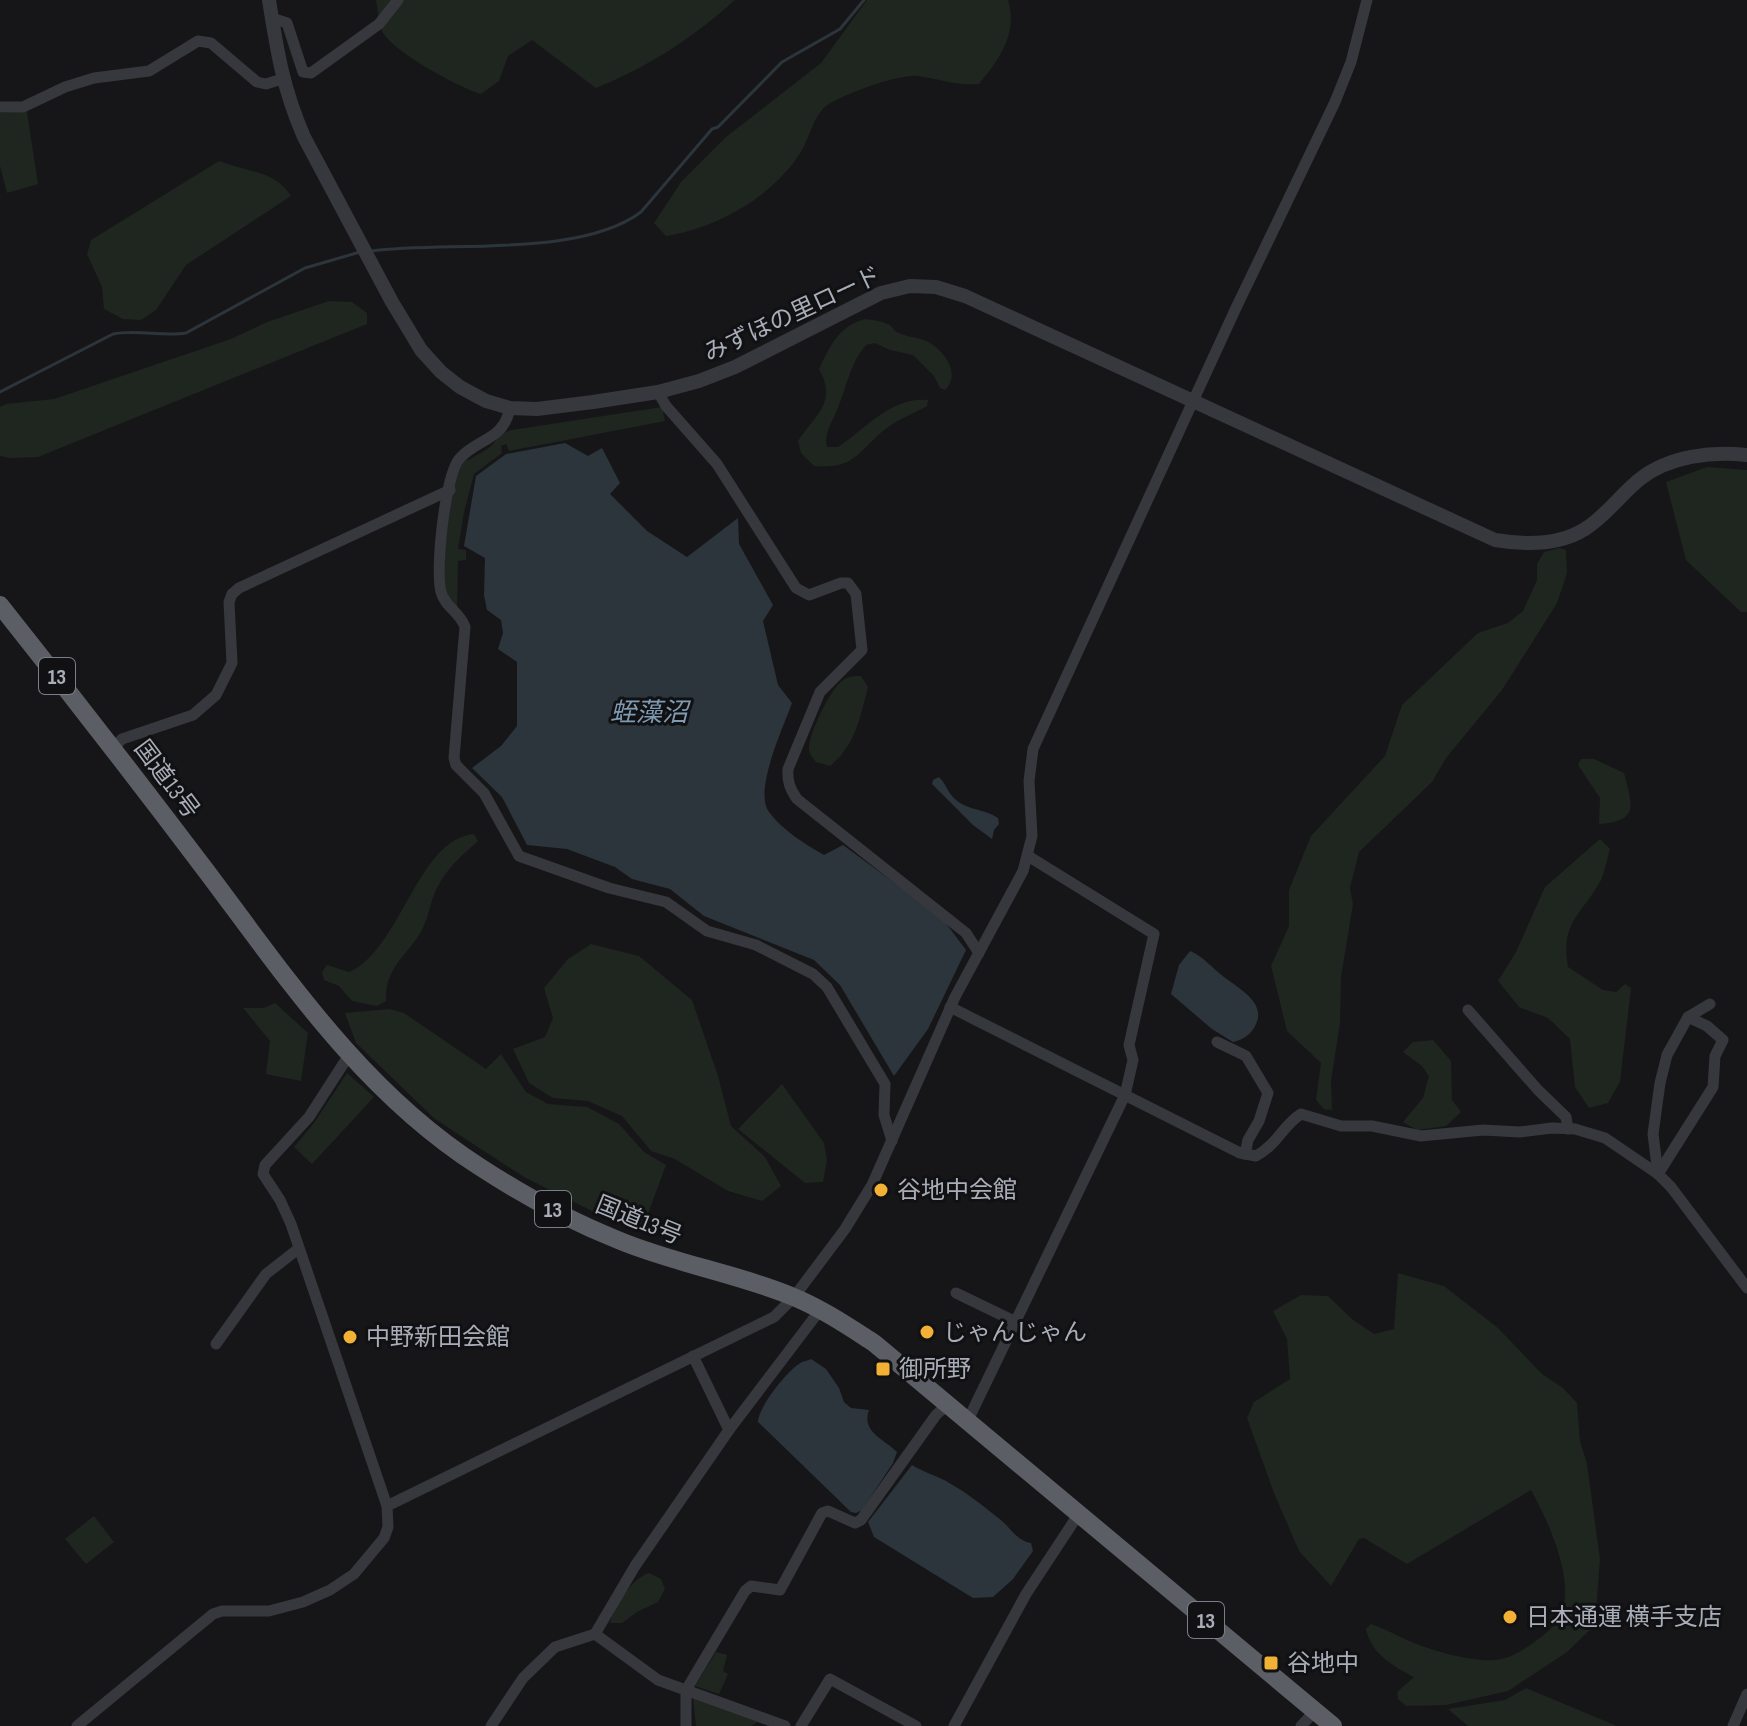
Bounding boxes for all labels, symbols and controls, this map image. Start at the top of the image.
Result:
street label: みずほの里ロード [699,261,885,368]
road number: 13 [39,658,75,694]
water label: 蛭藻沼 [610,698,692,729]
street label: 国道13号 [128,734,205,824]
place label: 谷地中会館 [897,1176,1017,1205]
marker: 谷地中会館 [872,1181,890,1199]
street label: 国道13号 [591,1190,686,1251]
road number: 13 [535,1191,571,1227]
place label: じゃんじゃん [943,1318,1087,1347]
place label: 中野新田会館 [366,1323,510,1352]
marker: じゃんじゃん [918,1323,936,1341]
marker: 中野新田会館 [341,1328,359,1346]
place label: 御所野 [899,1355,971,1384]
marker: 御所野 [874,1360,892,1378]
road number: 13 [1188,1602,1224,1638]
place label: 日本通運 横手支店 [1526,1603,1722,1632]
marker: 日本通運 横手支店 [1501,1608,1519,1626]
place label: 谷地中 [1287,1649,1359,1678]
marker: 谷地中 [1262,1654,1280,1672]

